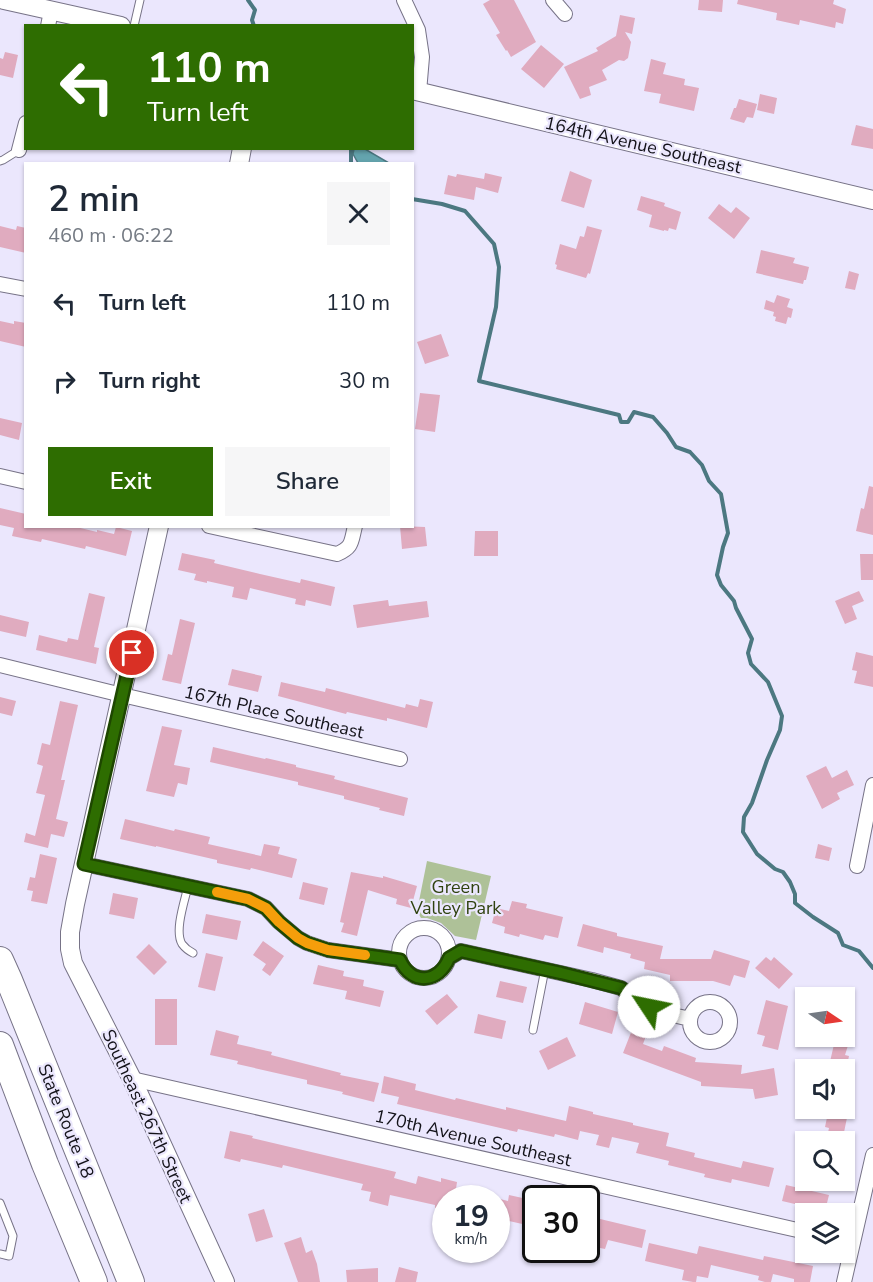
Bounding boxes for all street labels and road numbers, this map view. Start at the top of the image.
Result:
street label: 164th Avenue Southeast [542,111,744,179]
street label: 167th Place Southeast [182,680,367,745]
street label: Southeast 267th Street [96,1025,198,1207]
street label: State Route 18 [32,1060,100,1182]
street label: 170th Avenue Southeast [372,1104,574,1172]

